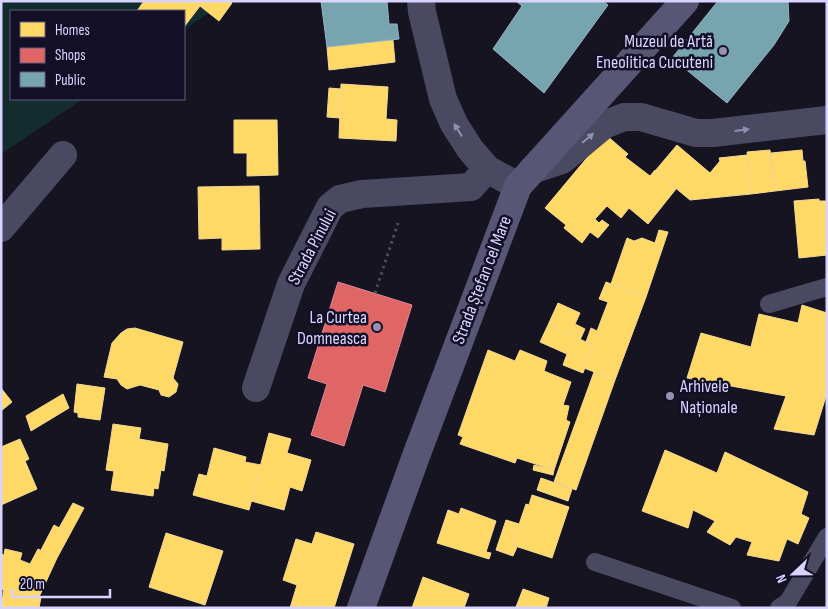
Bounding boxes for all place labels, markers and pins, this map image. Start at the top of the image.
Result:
place label: Muzeul de Artă Eneolitica Cucuteni [596,31,713,73]
marker: Muzeul de Artă Eneolitica Cucuteni [717,45,729,57]
place label: La Curtea Domneasca [297,307,367,349]
marker: La Curtea Domneasca [371,321,383,333]
place label: Arhivele Naționale [679,376,738,418]
marker: Arhivele Naționale [664,390,676,402]

